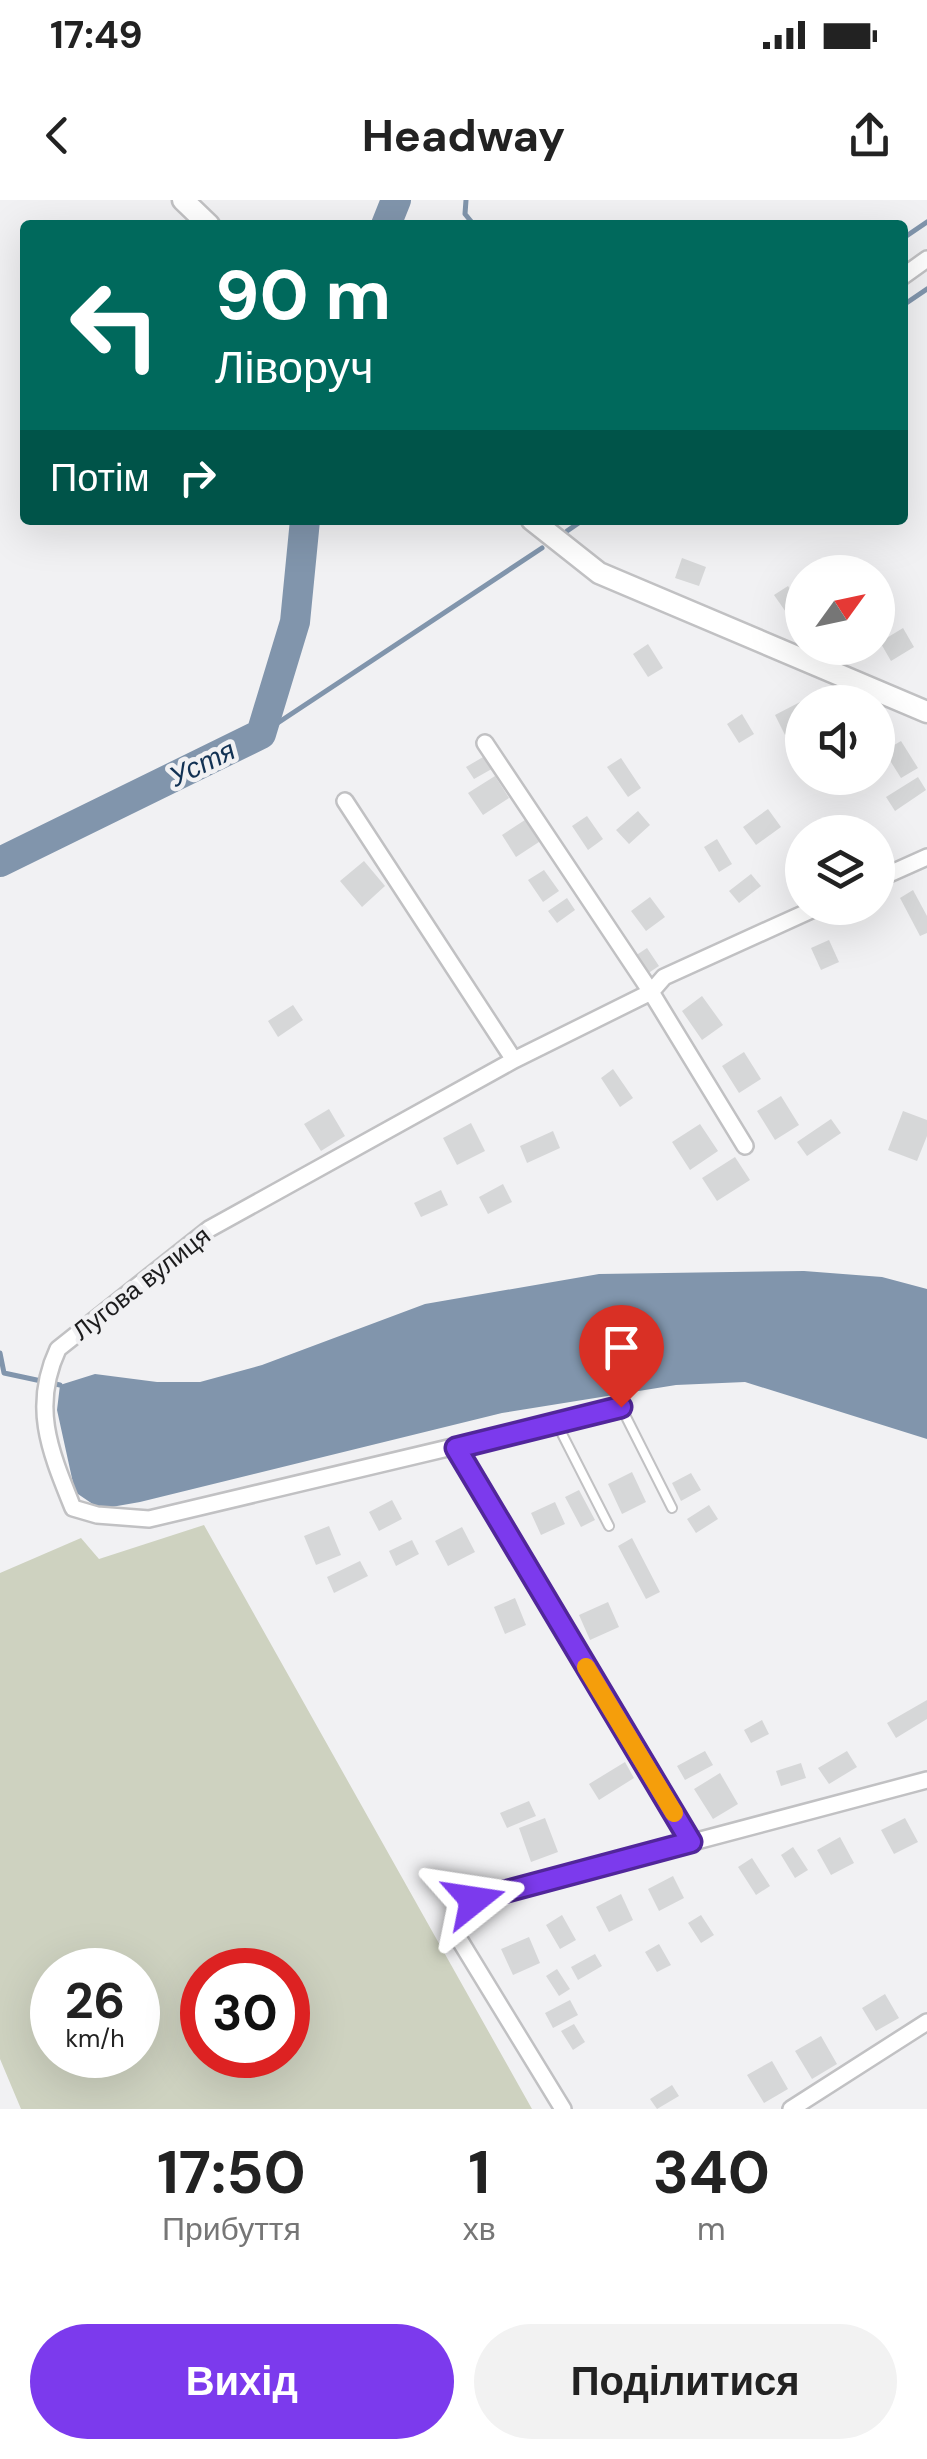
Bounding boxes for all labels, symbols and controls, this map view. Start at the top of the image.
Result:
text: 17:49 [50,10,143,60]
text: Headway [362,106,565,165]
icon: back [30,108,85,163]
icon: share [842,108,897,163]
text: 90 m [215,250,391,341]
icon: left [50,260,180,390]
text: Ліворуч [215,338,373,397]
icon: right [170,450,225,505]
text: Потім [50,453,150,503]
north arrow [785,555,895,665]
map controls [785,555,895,925]
button: sound [785,685,895,795]
water label: Устя [162,732,241,796]
button: layers [785,815,895,925]
street label: Лугова вулиця [66,1219,217,1348]
pin [579,1305,664,1408]
icon: arrive [594,1320,649,1375]
position arrow [422,1848,526,1952]
speed limit sign: 30 [180,1948,310,2078]
text: 26 [65,1968,125,2034]
text: km/h [65,2022,125,2055]
text: 17:50 [157,2133,306,2212]
text: 1 [468,2133,490,2212]
text: 340 [653,2133,770,2212]
text: Прибуття [162,2208,301,2250]
text: хв [463,2208,496,2250]
text: m [697,2208,726,2250]
button: Вихід [30,2324,454,2439]
button: Поділитися [474,2324,897,2439]

